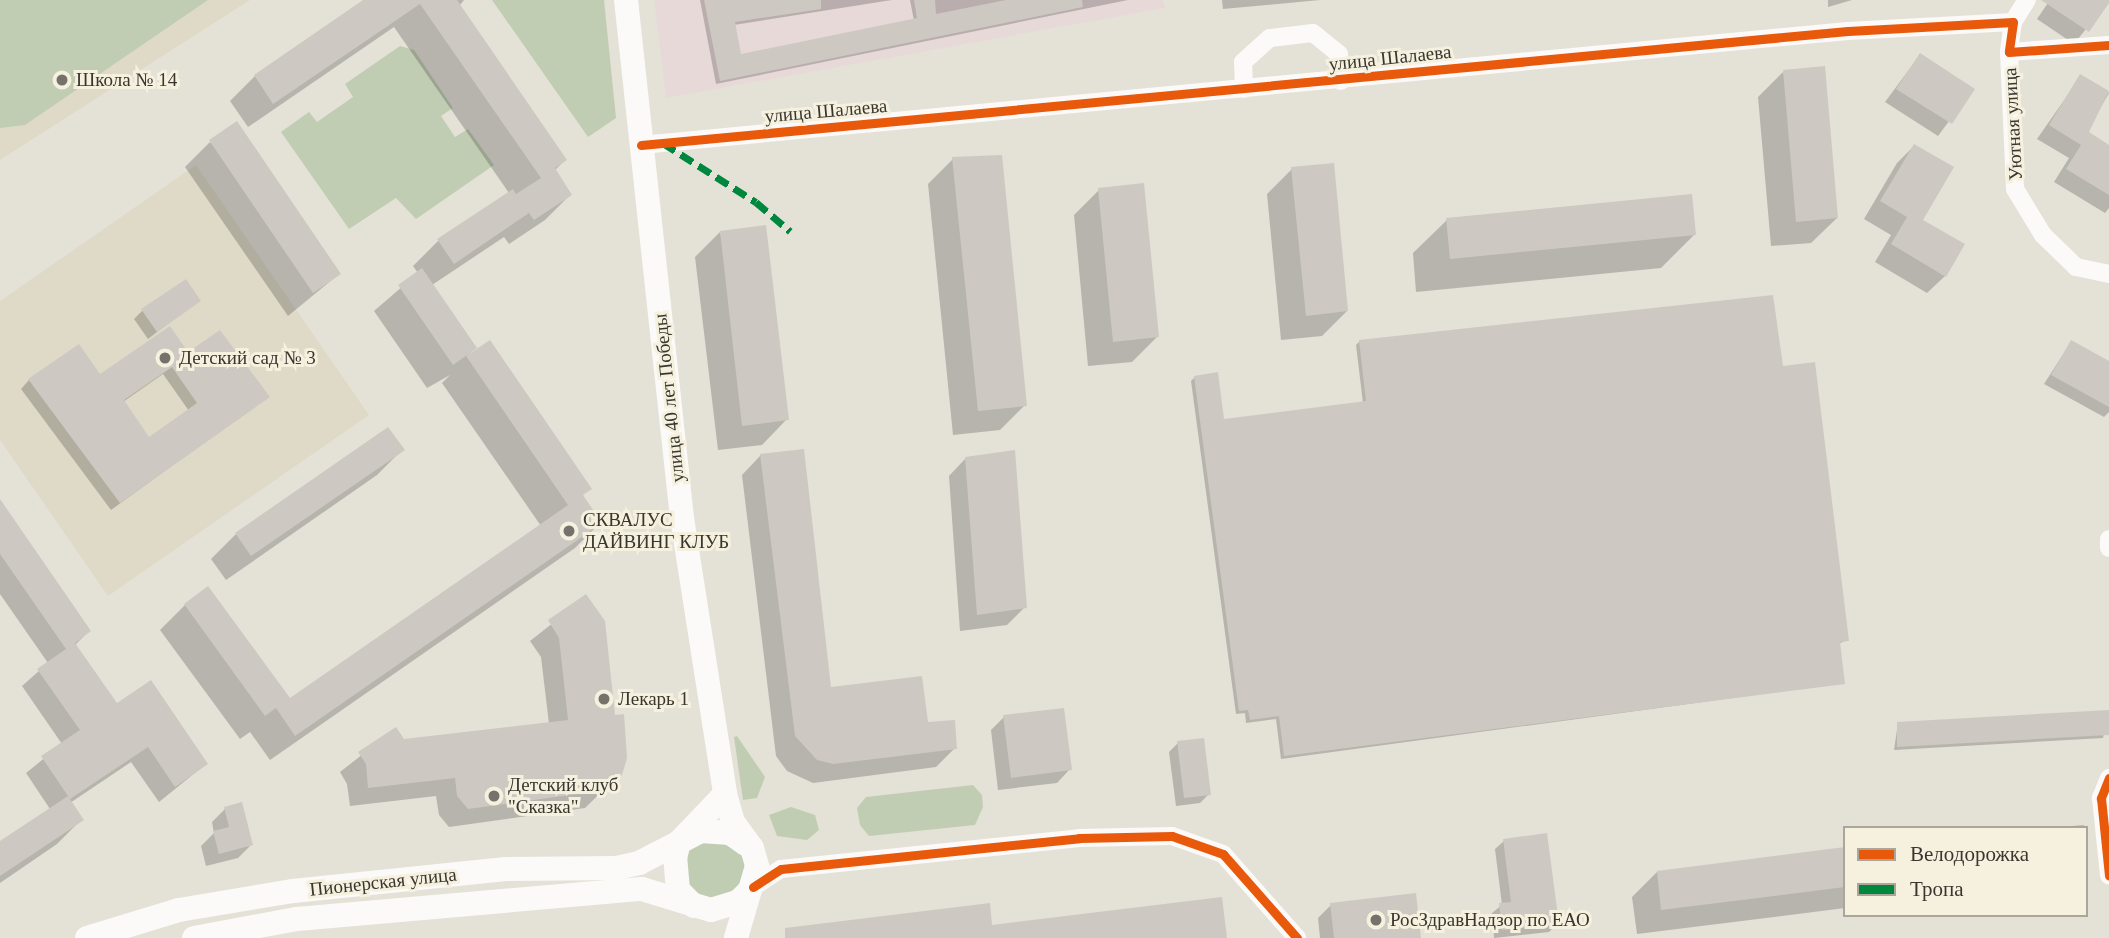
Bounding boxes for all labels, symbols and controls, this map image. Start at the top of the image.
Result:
street label: улица Шалаева [1328,40,1452,76]
street label: Уютная улица [1999,67,2027,181]
place label: Школа № 14 [76,69,177,91]
marker: Школа № 14 [54,72,70,88]
street label: улица Шалаева [764,94,888,128]
street label: улица 40 лет Победы [649,312,689,484]
place label: Детский сад № 3 [179,347,316,369]
marker: Детский сад № 3 [157,350,173,366]
place label: СКВАЛУС ДАЙВИНГ КЛУБ [583,509,729,553]
marker: СКВАЛУС ДАЙВИНГ КЛУБ [561,523,577,539]
place label: Лекарь 1 [618,688,689,710]
marker: Лекарь 1 [596,691,612,707]
place label: Детский клуб "Сказка" [508,774,619,818]
marker: Детский клуб "Сказка" [486,788,502,804]
legend [1843,826,2088,917]
text: Велодорожка [1910,842,2029,866]
street label: Пионерская улица [308,863,458,901]
text: Тропа [1910,877,1964,901]
place label: РосЗдравНадзор по ЕАО [1390,909,1590,931]
marker: РосЗдравНадзор по ЕАО [1368,912,1384,928]

